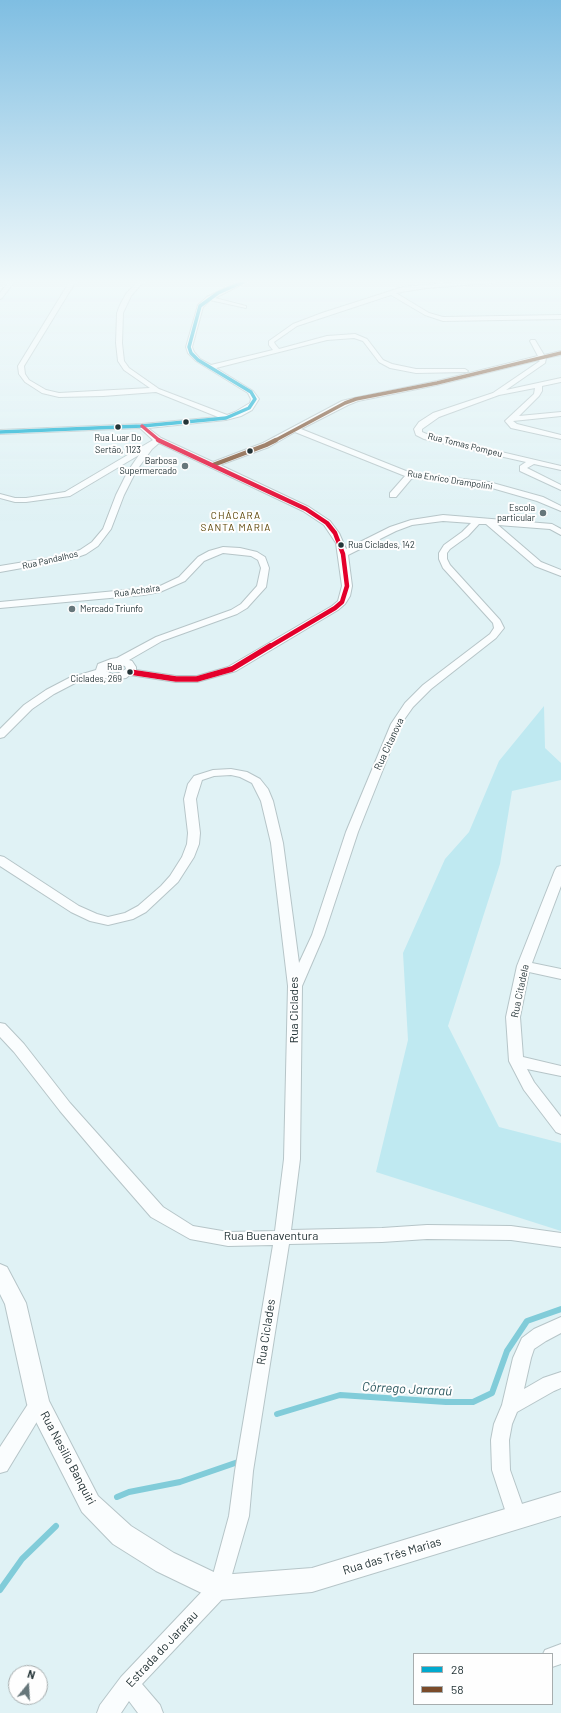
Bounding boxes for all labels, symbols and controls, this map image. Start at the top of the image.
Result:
unlabelled marker [181,417,191,427]
marker: Rua Luar Do Sertão, 1123 [113,422,123,432]
street label: Rua Tomas Pompeu [427,431,503,459]
place label: Rua Luar Do Sertão, 1123 [95,433,141,454]
unlabelled marker [245,446,255,456]
place label: Barbosa Supermercado [119,456,177,477]
marker: Barbosa Supermercado [180,461,190,471]
street label: Rua Enrico Drampolini [407,468,493,492]
place label: Escola particular [497,503,535,524]
marker: Escola particular [538,508,548,518]
district label: CHÁCARA SANTA MARIA [201,510,271,534]
marker: Rua Ciclades, 142 [336,540,346,550]
place label: Rua Ciclades, 142 [348,540,415,550]
street label: Rua Pandalhos [21,548,79,572]
street label: Rua Achaira [113,582,161,600]
marker: Mercado Triunfo [67,604,77,614]
place label: Mercado Triunfo [80,604,143,614]
place label: Rua Ciclades, 269 [71,662,122,683]
marker: Rua Ciclades, 269 [125,667,135,677]
street label: Rua Citanova [372,716,406,772]
street label: Rua Citadela [509,963,531,1019]
street label: Rua Ciclades [287,977,301,1043]
street label: Rua Buenaventura [224,1229,318,1243]
street label: Rua Ciclades [254,1298,278,1366]
water label: Córrego Jararaú [362,1379,452,1399]
street label: Rua Nesilio Banquiri [37,1409,99,1507]
street label: Rua das Três Marias [341,1534,443,1578]
street label: Estrada do Jararau [123,1608,201,1690]
legend [413,1653,553,1705]
text: 28 [451,1662,464,1676]
north arrow [8,1665,48,1705]
text: N [26,1667,37,1681]
text: 58 [451,1682,463,1696]

